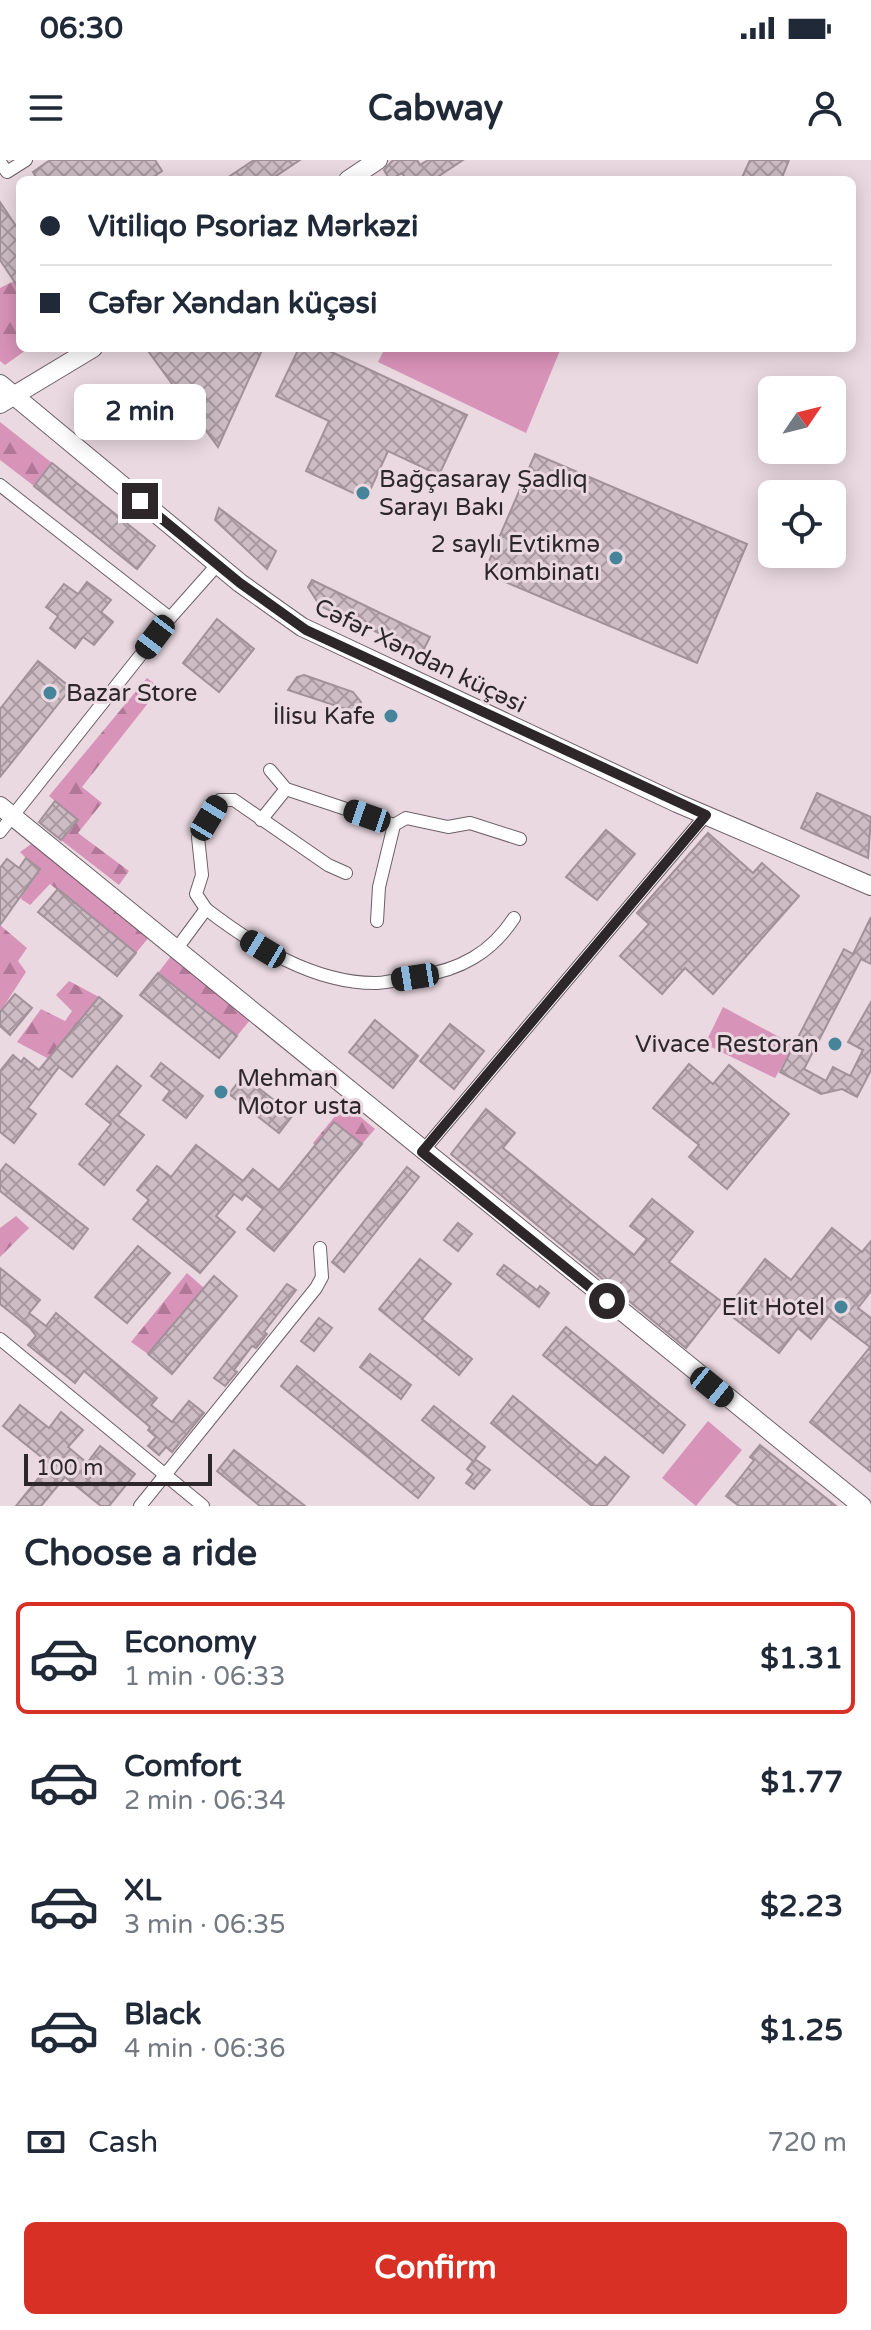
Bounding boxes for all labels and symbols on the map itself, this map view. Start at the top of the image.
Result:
north arrow [758,376,846,464]
callout: 2 min [74,385,206,441]
place label: Bağçasaray Şadlıq Sarayı Bakı [379,465,588,522]
route end [122,483,158,519]
marker: Bağçasaray Şadlıq Sarayı Bakı [354,484,372,502]
place label: 2 saylı Evtikmə Kombinatı [431,530,600,587]
marker: 2 saylı Evtikmə Kombinatı [607,549,625,567]
street label: Cəfər Xəndan küçəsi [310,592,530,720]
car [131,611,179,663]
place label: Bazar Store [66,679,197,708]
marker: Bazar Store [41,684,59,702]
place label: İlisu Kafe [273,702,375,731]
marker: İlisu Kafe [382,707,400,725]
car [186,791,232,845]
car [340,797,394,835]
car [236,926,290,972]
car [389,961,441,993]
place label: Vivace Restoran [635,1030,819,1059]
marker: Vivace Restoran [826,1035,844,1053]
place label: Mehman Motor usta [237,1064,362,1121]
marker: Mehman Motor usta [212,1083,230,1101]
route start [589,1283,625,1319]
place label: Elit Hotel [721,1293,825,1322]
marker: Elit Hotel [832,1298,850,1316]
car [686,1363,738,1411]
scale bar [24,1450,212,1486]

